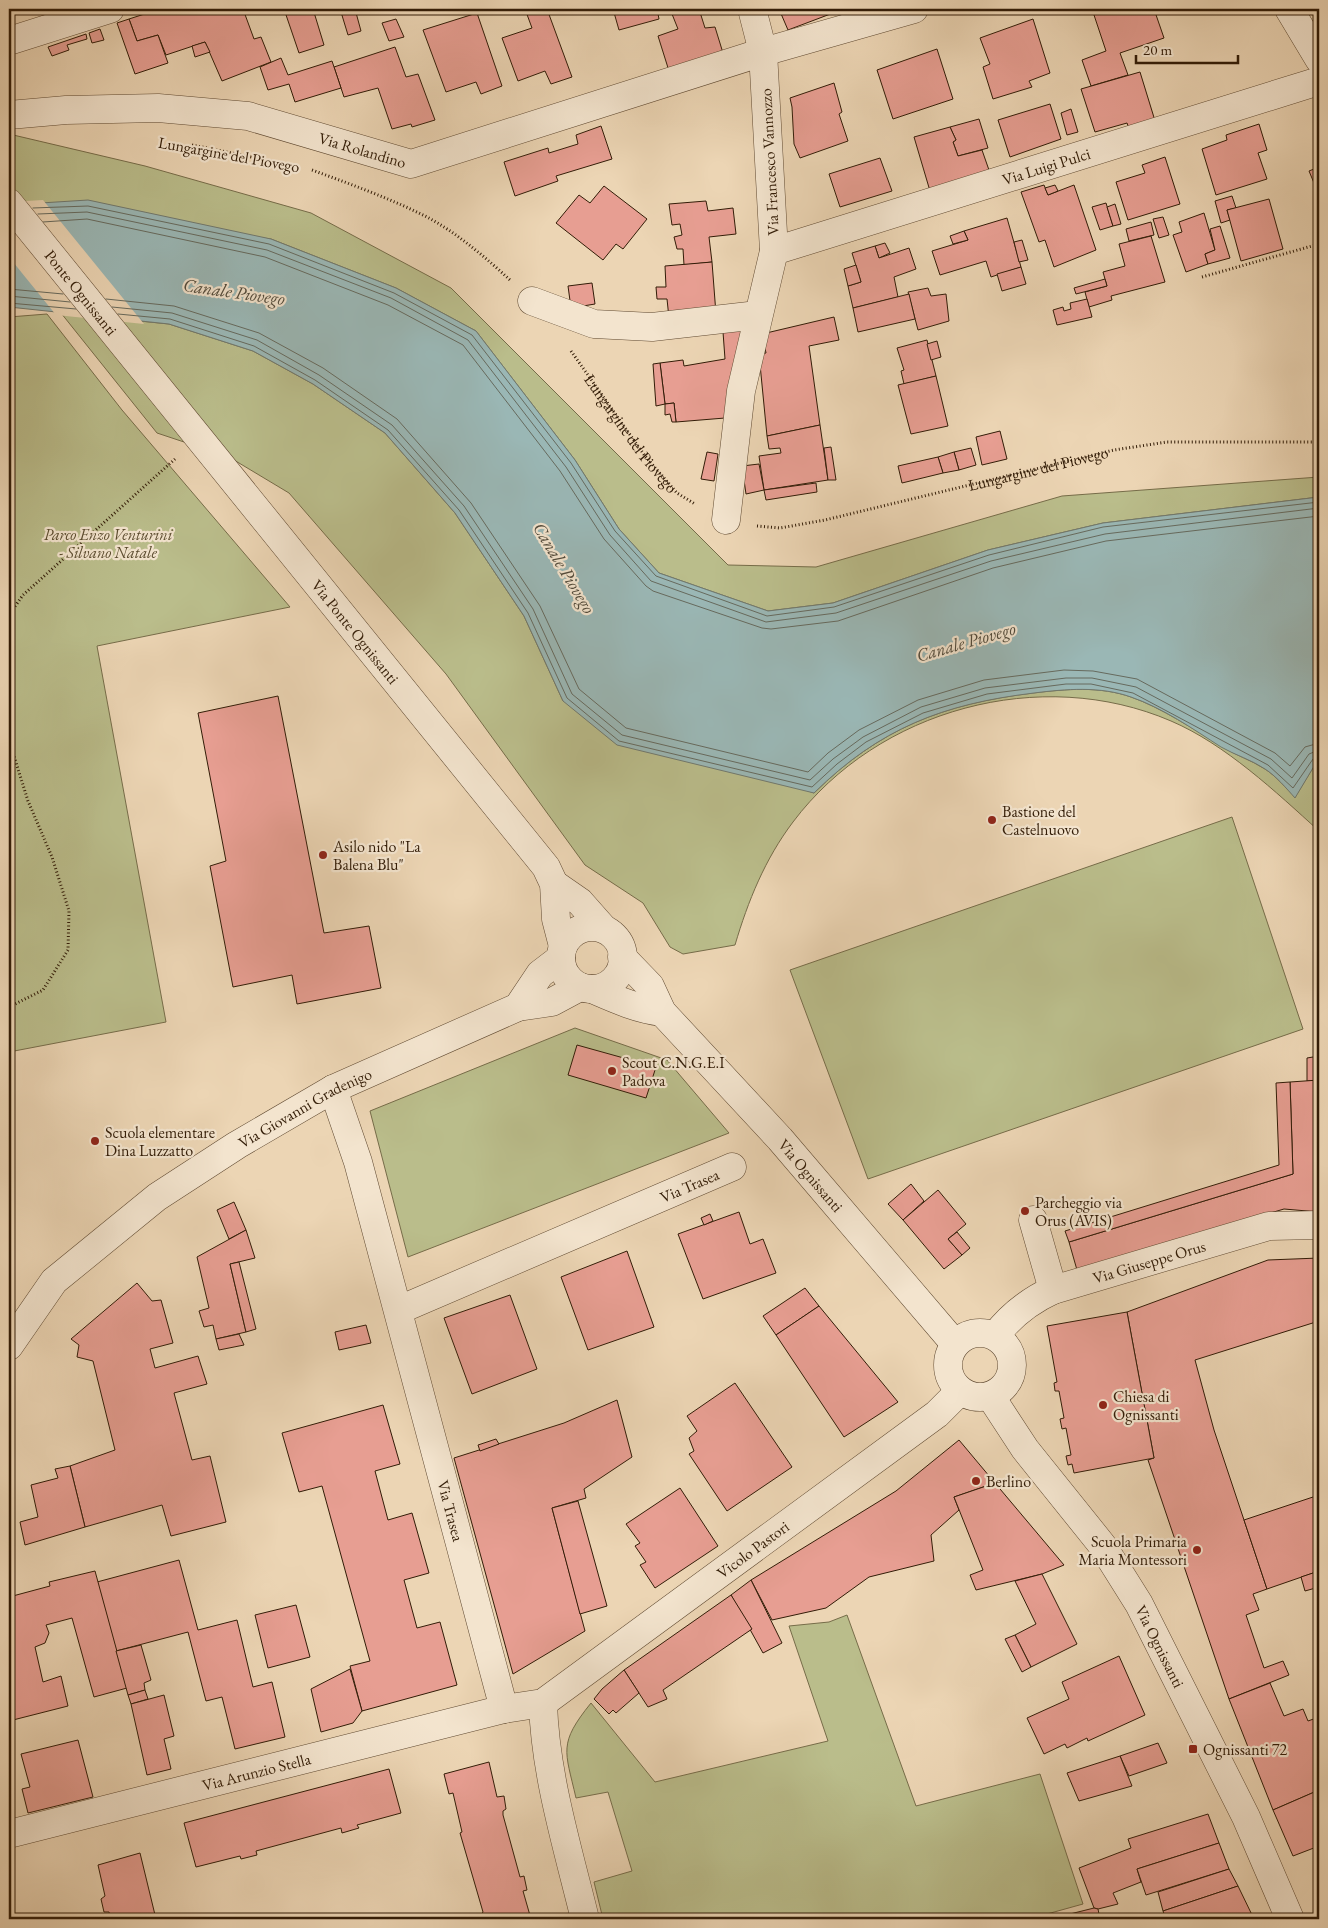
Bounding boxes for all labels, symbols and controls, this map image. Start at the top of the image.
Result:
scale bar [1136,32,1238,64]
text: 20 m [1143,40,1172,59]
street label: Via Francesco Vannozzo [755,88,784,236]
street label: Via Rolandino [316,127,409,173]
street label: Lungargine del Piovego [157,132,301,177]
street label: Via Luigi Pulci [1000,143,1093,190]
street label: Ponte Ognissanti [40,245,122,340]
water label: Canale Piovego [182,273,287,311]
street label: Lungargine del Piovego [579,370,682,497]
street label: Lungargine del Piovego [966,442,1110,496]
water label: Canale Piovego [527,518,601,618]
park label: Parco Enzo Venturini - Silvano Natale [44,524,174,563]
street label: Via Ponte Ognissanti [307,575,404,688]
water label: Canale Piovego [913,616,1019,668]
place label: Bastione del Castelnuovo [1002,801,1079,840]
marker: Bastione del Castelnuovo [986,814,998,826]
place label: Asilo nido "La Balena Blu" [332,836,421,875]
marker: Asilo nido "La Balena Blu" [317,849,329,861]
place label: Scout C.N.G.E.I Padova [622,1052,725,1091]
street label: Via Giovanni Gradenigo [234,1063,375,1153]
marker: Scout C.N.G.E.I Padova [606,1065,618,1077]
place label: Scuola elementare Dina Luzzatto [105,1122,215,1161]
marker: Scuola elementare Dina Luzzatto [89,1135,101,1147]
street label: Via Ognissanti [773,1135,848,1217]
street label: Via Trasea [657,1164,723,1208]
place label: Parcheggio via Orus (AVIS) [1035,1192,1123,1231]
marker: Parcheggio via Orus (AVIS) [1019,1205,1031,1217]
street label: Via Giuseppe Orus [1090,1235,1208,1289]
place label: Chiesa di Ognissanti [1113,1386,1179,1425]
marker: Chiesa di Ognissanti [1097,1399,1109,1411]
place label: Berlino [986,1471,1031,1492]
marker: Berlino [970,1475,982,1487]
street label: Via Trasea [432,1478,469,1544]
street label: Vicolo Pastori [712,1516,794,1583]
place label: Scuola Primaria Maria Montessori [1078,1531,1188,1570]
marker: Scuola Primaria Maria Montessori [1191,1544,1203,1556]
street label: Via Ognissanti [1130,1602,1189,1691]
place label: Ognissanti 72 [1203,1739,1288,1760]
marker: Ognissanti 72 [1187,1743,1199,1755]
street label: Via Arunzio Stella [200,1748,313,1796]

